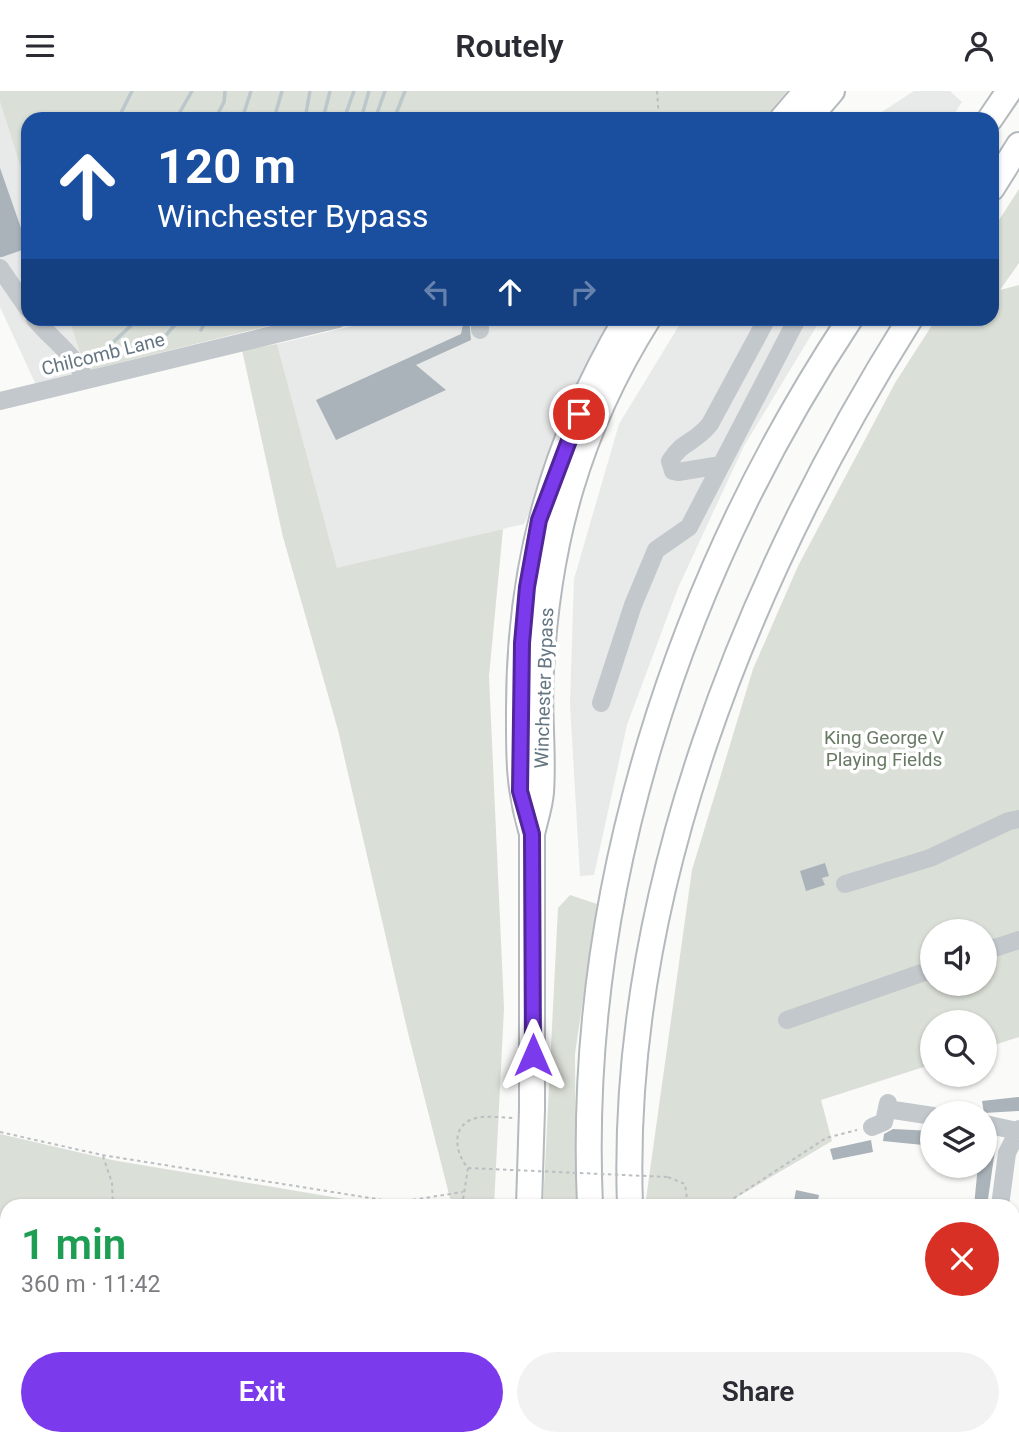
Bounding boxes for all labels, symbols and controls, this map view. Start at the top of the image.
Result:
icon: menu [21,27,59,65]
text: Routely [455,27,564,65]
icon: person [960,27,998,65]
text: 120 m [157,138,296,195]
icon: ahead [42,140,133,231]
text: Winchester Bypass [157,197,428,235]
icon: left [418,273,456,311]
icon: ahead [491,273,529,311]
icon: right [564,273,602,311]
street label: Chilcomb Lane [39,328,167,380]
pin [549,384,609,444]
icon: arrive [560,395,598,433]
street label: Winchester Bypass [530,607,558,769]
park label: King George V Playing Fields [824,726,944,771]
map controls [920,919,997,1178]
button: sound [920,919,997,996]
button: search [920,1010,997,1087]
position arrow [496,1018,570,1092]
button: layers [920,1101,997,1178]
text: 1 min [21,1220,126,1269]
button: close [925,1222,999,1296]
text: 360 m · 11:42 [21,1271,160,1298]
button: Exit [21,1352,503,1432]
button: Share [517,1352,999,1432]

